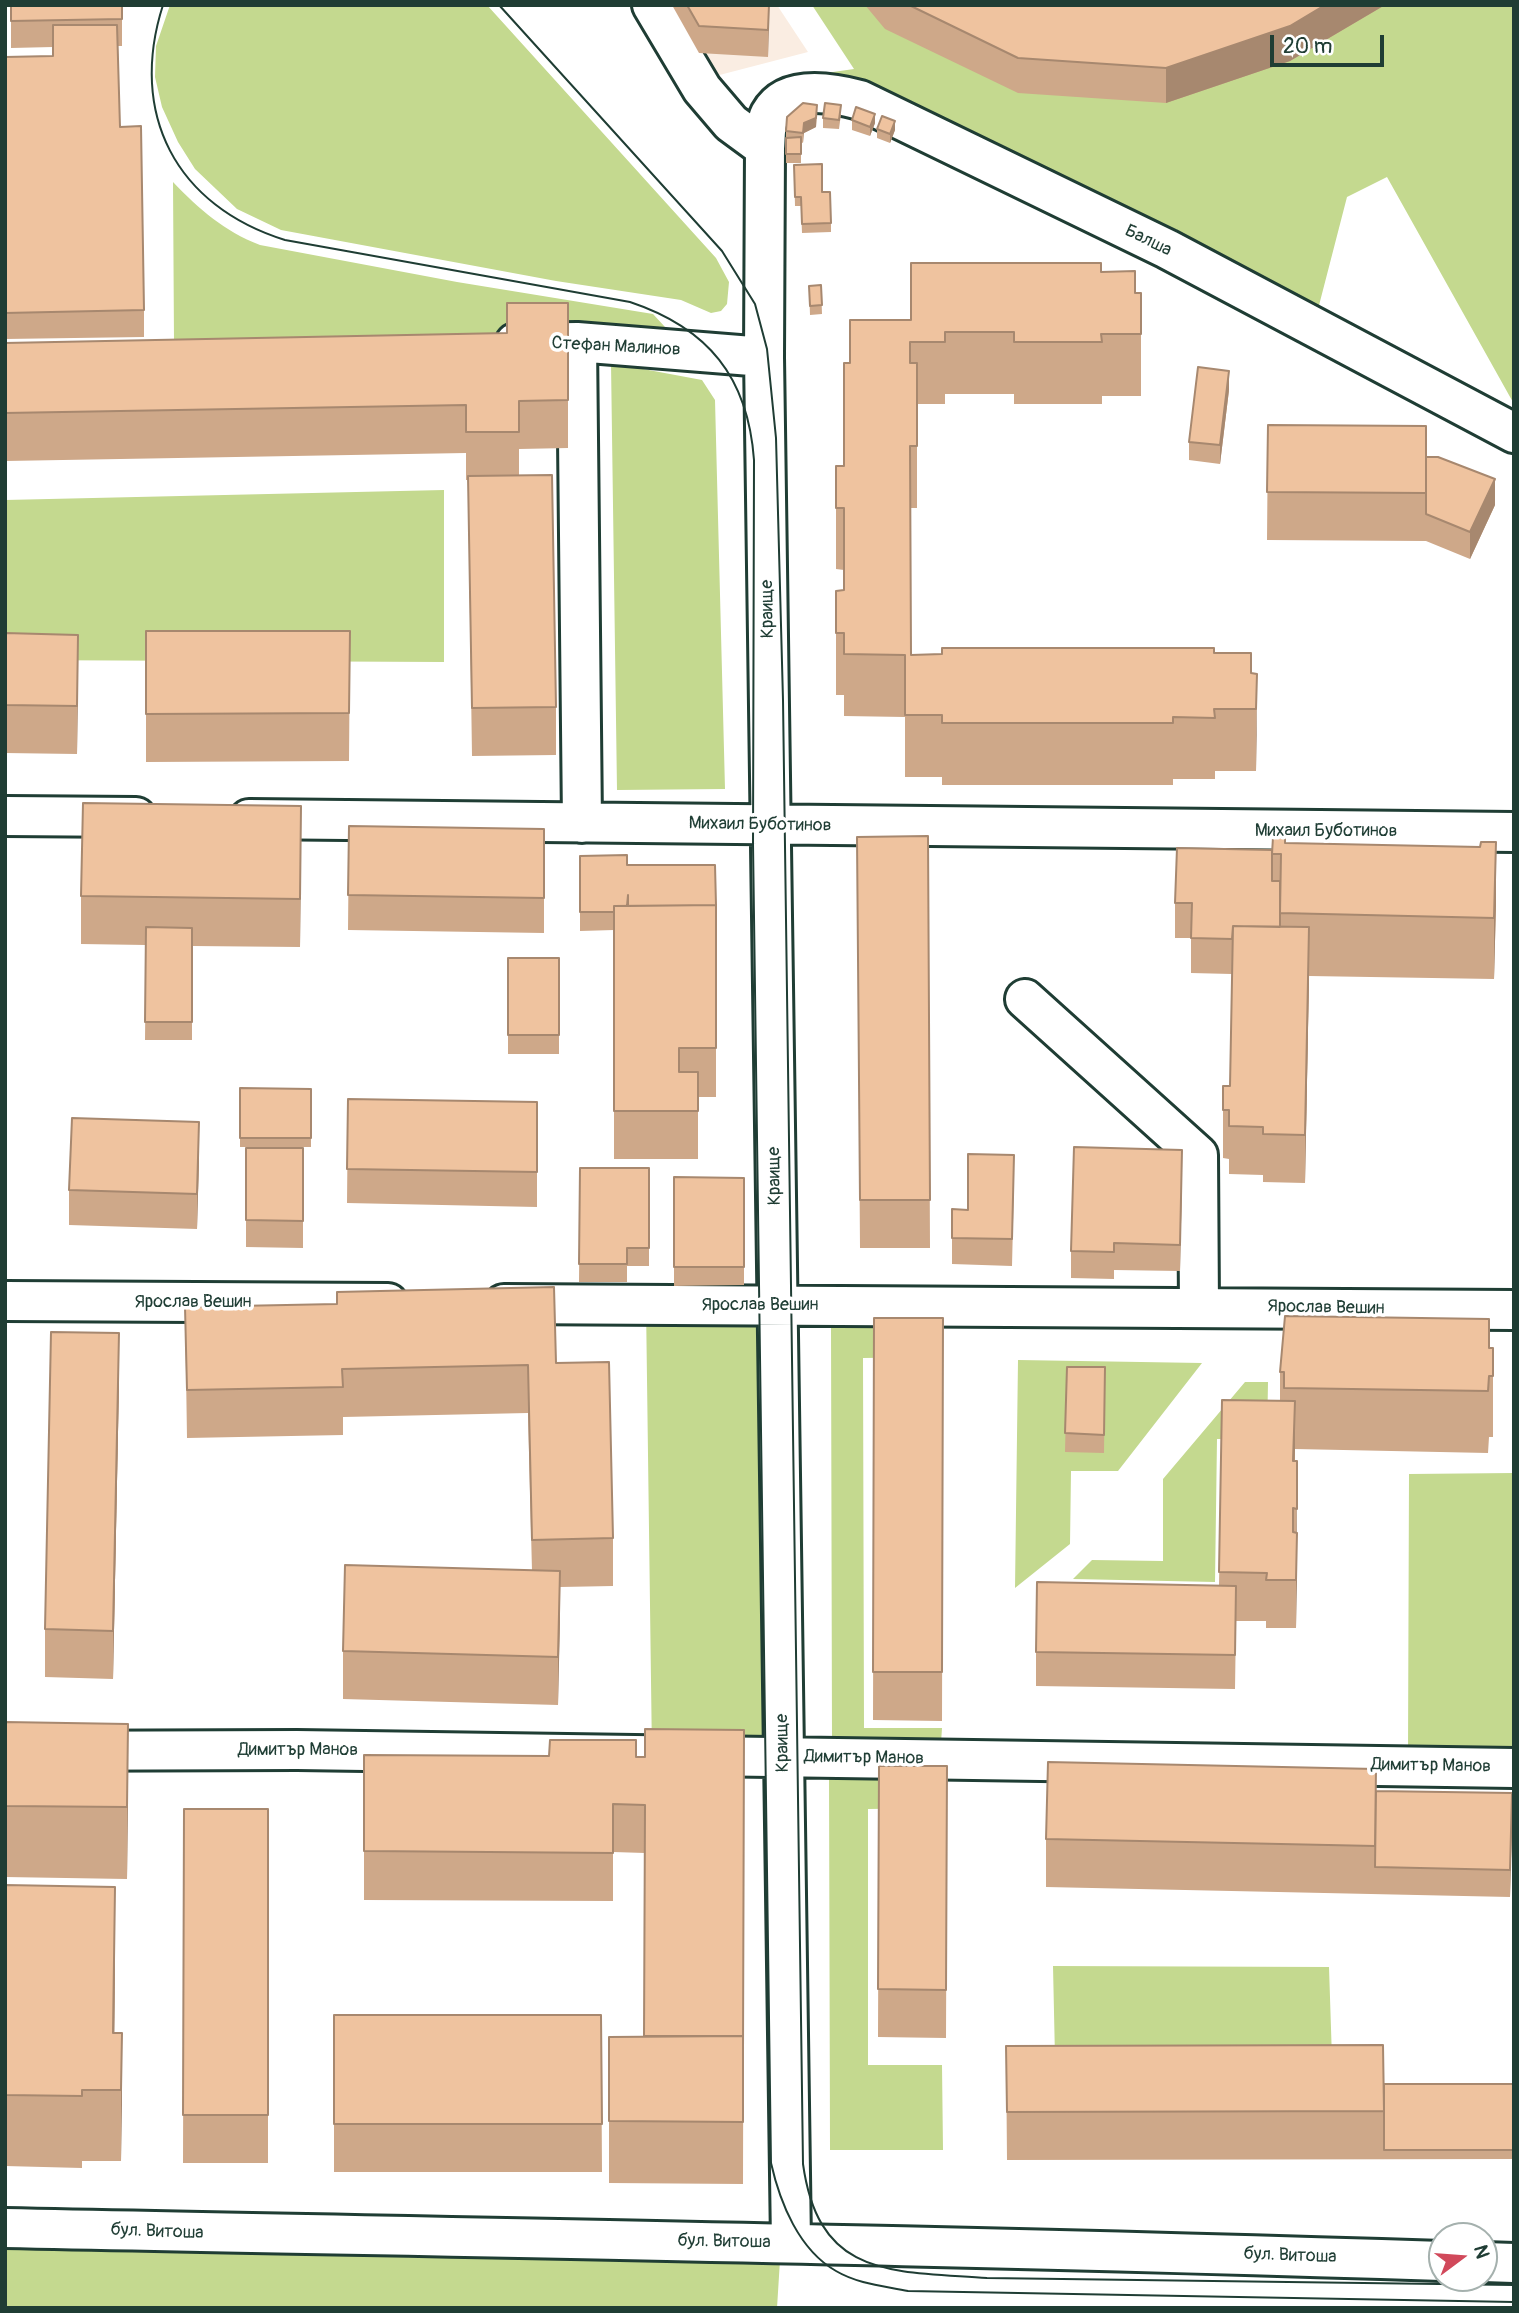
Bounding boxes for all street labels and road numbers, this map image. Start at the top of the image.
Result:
street label: Балша [1121,220,1175,262]
street label: Стефан Малинов [551,333,681,361]
street label: Краище [757,579,779,639]
street label: Михаил Буботинов [688,813,832,837]
street label: Михаил Буботинов [1255,820,1397,842]
street label: Краище [764,1146,786,1206]
street label: Ярослав Вешин [134,1291,252,1313]
street label: Ярослав Вешин [701,1294,819,1316]
street label: Ярослав Вешин [1267,1296,1385,1320]
street label: Краище [772,1713,794,1773]
street label: Димитър Манов [238,1739,358,1761]
street label: Димитър Манов [804,1746,924,1770]
street label: Димитър Манов [1371,1754,1491,1778]
street label: бул. Витоша [110,2220,204,2244]
street label: бул. Витоша [677,2230,771,2254]
street label: бул. Витоша [1243,2244,1337,2268]

